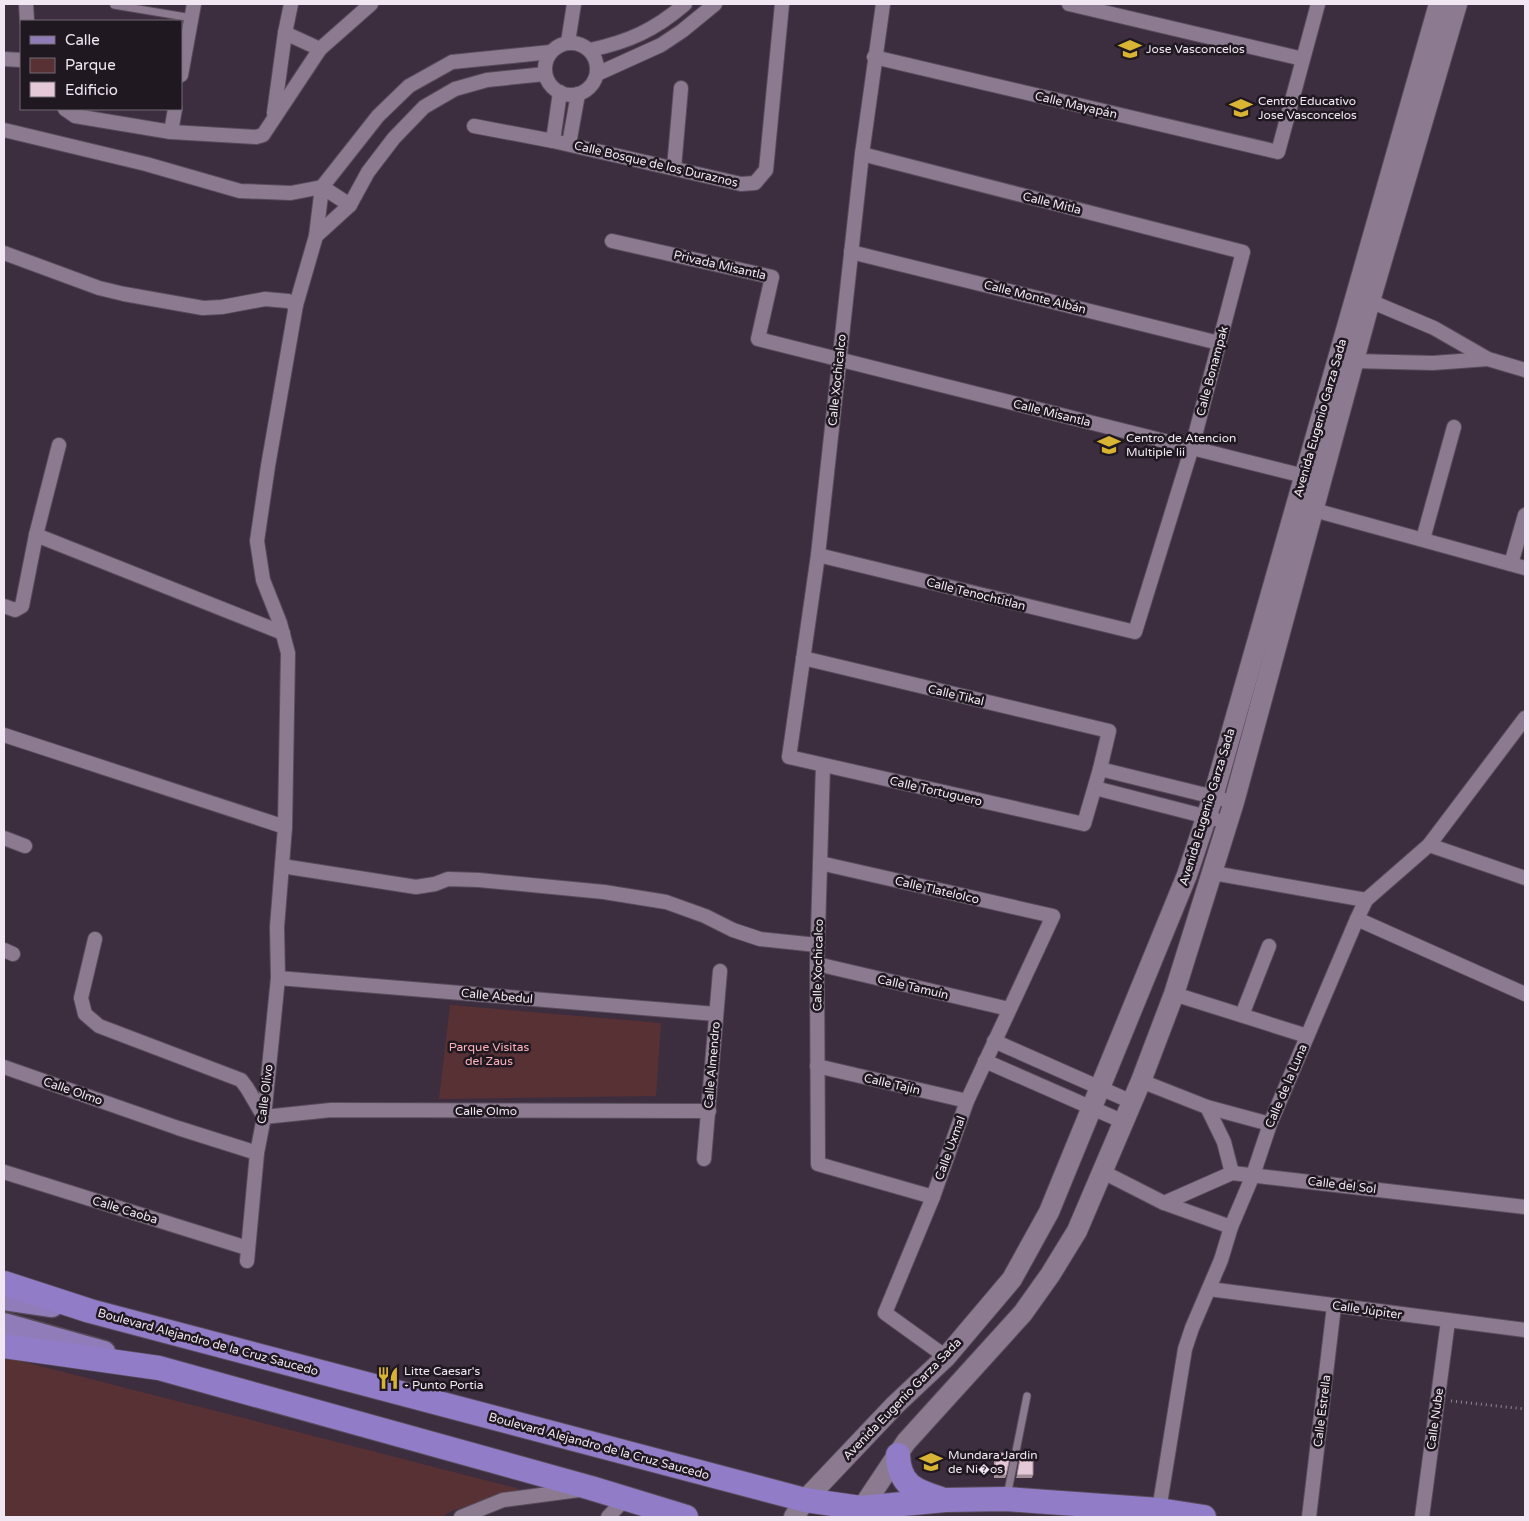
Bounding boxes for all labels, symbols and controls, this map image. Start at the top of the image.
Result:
legend [20,20,182,110]
text: Calle [65,31,100,49]
school or university icon: Jose Vasconcelos [1117,36,1143,62]
place label: Jose Vasconcelos [1146,42,1245,56]
text: Parque [65,56,116,74]
text: Edificio [65,81,118,99]
street label: Calle Mayapán [1034,89,1118,121]
place label: Centro Educativo Jose Vasconcelos [1258,94,1357,122]
school or university icon: Centro Educativo Jose Vasconcelos [1228,95,1254,121]
street label: Calle Bosque de los Duraznos [573,138,739,190]
street label: Calle Mitla [1021,189,1083,217]
street label: Privada Misantla [672,248,768,282]
street label: Calle Monte Albán [982,278,1088,316]
street label: Calle Bonampak [1193,324,1231,417]
street label: Calle Xochicalco [825,333,849,427]
street label: Avenida Eugenio Garza Sada [1291,337,1349,499]
street label: Calle Misantla [1012,397,1092,429]
place label: Centro de Atencion Multiple Iii [1126,431,1236,459]
school or university icon: Centro de Atencion Multiple Iii [1096,432,1122,458]
street label: Calle Tenochtitlan [925,575,1027,613]
street label: Calle Tikal [927,682,985,708]
street label: Avenida Eugenio Garza Sada [1176,727,1238,887]
street label: Calle Tortuguero [888,774,984,808]
street label: Calle Tlatelolco [894,874,980,906]
street label: Calle Xochicalco [810,919,826,1011]
street label: Calle Tamuín [876,972,950,1002]
street label: Calle Abedul [460,986,534,1006]
street label: Calle Almendro [701,1021,723,1109]
park label: Parque Visitas del Zaus [449,1040,530,1068]
street label: Calle de la Luna [1262,1042,1310,1130]
street label: Calle Olivo [254,1063,276,1125]
street label: Calle Tajín [862,1071,922,1097]
street label: Calle Olmo [41,1074,105,1108]
street label: Calle Olmo [455,1104,517,1118]
street label: Calle Uxmal [932,1114,968,1182]
street label: Calle del Sol [1307,1174,1377,1196]
street label: Calle Caoba [91,1193,159,1227]
street label: Calle Júpiter [1331,1298,1403,1322]
street label: Boulevard Alejandro de la Cruz Saucedo [96,1306,320,1378]
street label: Avenida Eugenio Garza Sada [840,1335,964,1463]
place label: Litte Caesar's - Punto Portia [404,1364,484,1392]
restaurant icon: Litte Caesar's - Punto Portia [375,1365,401,1391]
street label: Calle Estrella [1311,1374,1333,1448]
street label: Calle Nube [1424,1387,1446,1451]
street label: Boulevard Alejandro de la Cruz Saucedo [487,1410,711,1482]
place label: Mundara Jardin de Ni�os [948,1448,1037,1476]
school or university icon: Mundara Jardin de Ni�os [918,1449,944,1475]

